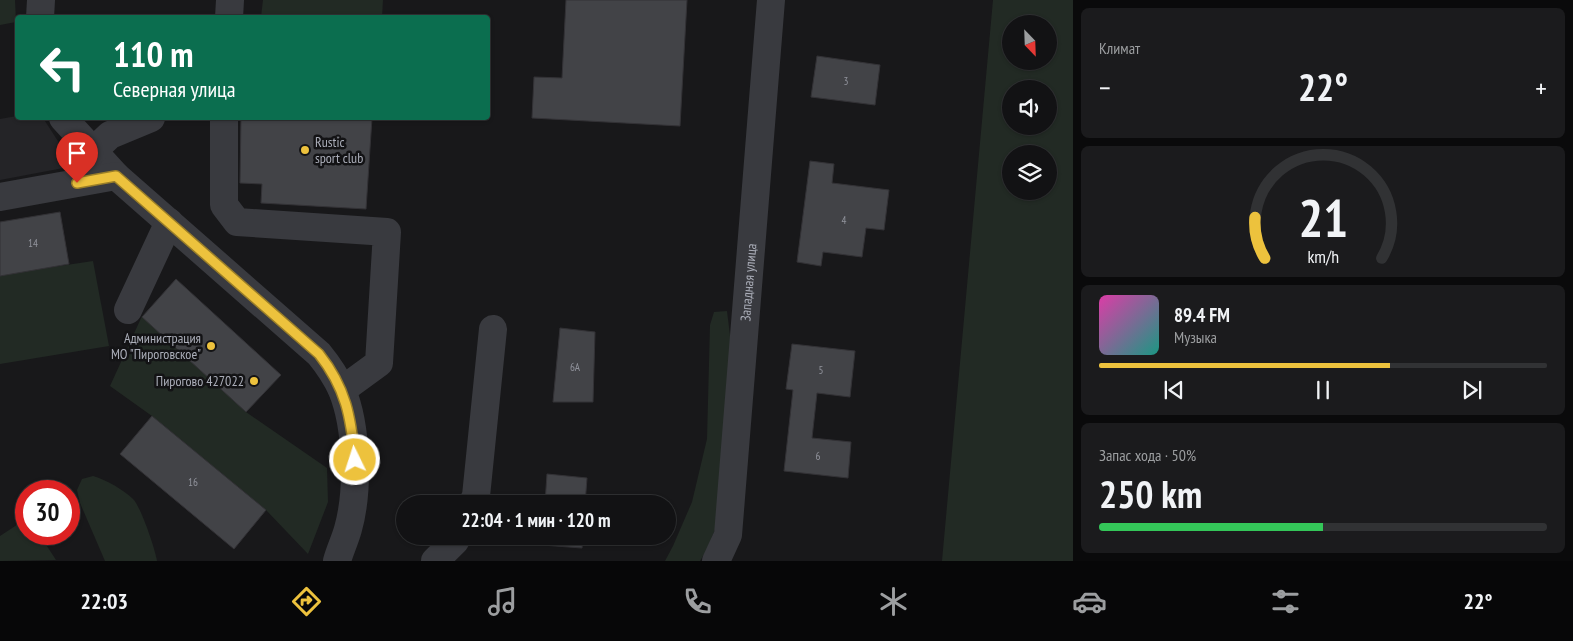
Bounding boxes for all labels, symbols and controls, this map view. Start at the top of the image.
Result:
north arrow [1002,15,1058,70]
map controls [1002,15,1057,200]
text: 110 m [113,31,194,77]
icon: left [30,35,95,100]
text: Климат [1099,38,1140,58]
text: 22° [1298,62,1348,111]
text: − [1099,69,1111,106]
text: + [1535,69,1547,106]
house number: 3 [844,74,849,88]
text: Северная улица [113,75,236,103]
button: sound [1002,80,1057,135]
pin [56,132,98,183]
place label: Rustic sport club [315,133,363,167]
icon: arrive [63,139,91,167]
marker: Rustic sport club [299,144,311,156]
button: layers [1002,145,1057,200]
text: 21 [1298,184,1348,251]
house number: 4 [842,213,847,227]
house number: 14 [28,236,38,250]
street label: Западная улица [736,243,760,322]
text: km/h [1307,245,1339,268]
text: 89.4 FM [1174,303,1230,327]
text: Музыка [1174,327,1217,347]
place label: Администрация МО "Пироговское" [111,329,201,363]
marker: Администрация МО "Пироговское" [205,340,217,352]
house number: 6А [570,360,581,374]
house number: 5 [819,363,824,377]
place label: Пирогово 427022 [156,372,244,390]
marker: Пирогово 427022 [248,375,260,387]
icon: previous [1160,376,1188,404]
icon: pause [1309,376,1337,404]
icon: next [1458,376,1486,404]
position arrow [328,433,380,485]
text: Запас хода · 50% [1099,445,1196,465]
house number: 6 [816,449,821,463]
text: 250 km [1099,469,1202,518]
house number: 16 [188,475,198,489]
speed limit sign: 30 [15,480,80,545]
text: 22:04 · 1 мин · 120 m [462,508,610,532]
icon: directions [289,584,324,619]
icon: music [485,584,520,619]
icon: phone [680,584,715,619]
icon: climate [876,584,911,619]
icon: car [1072,584,1107,619]
icon: filters [1268,584,1303,619]
text: 22:03 [80,587,128,615]
text: 22° [1463,587,1493,615]

